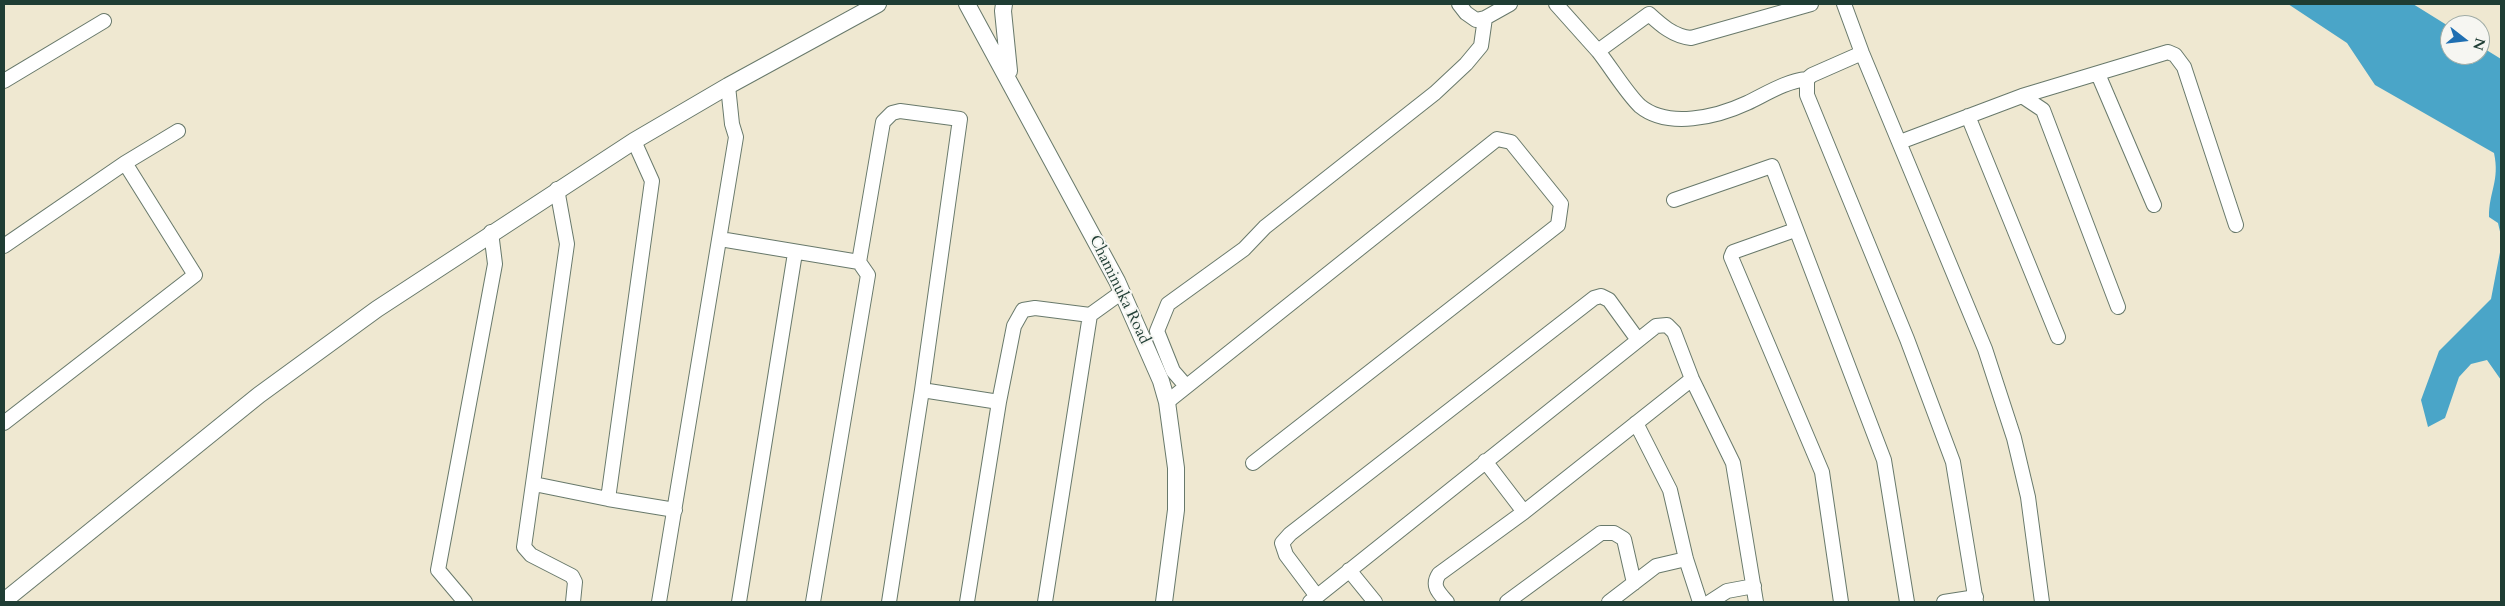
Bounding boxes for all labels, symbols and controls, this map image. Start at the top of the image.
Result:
north arrow [2440,15,2490,65]
text: N [2468,36,2490,52]
street label: Chaminuka Road [1084,232,1154,348]

